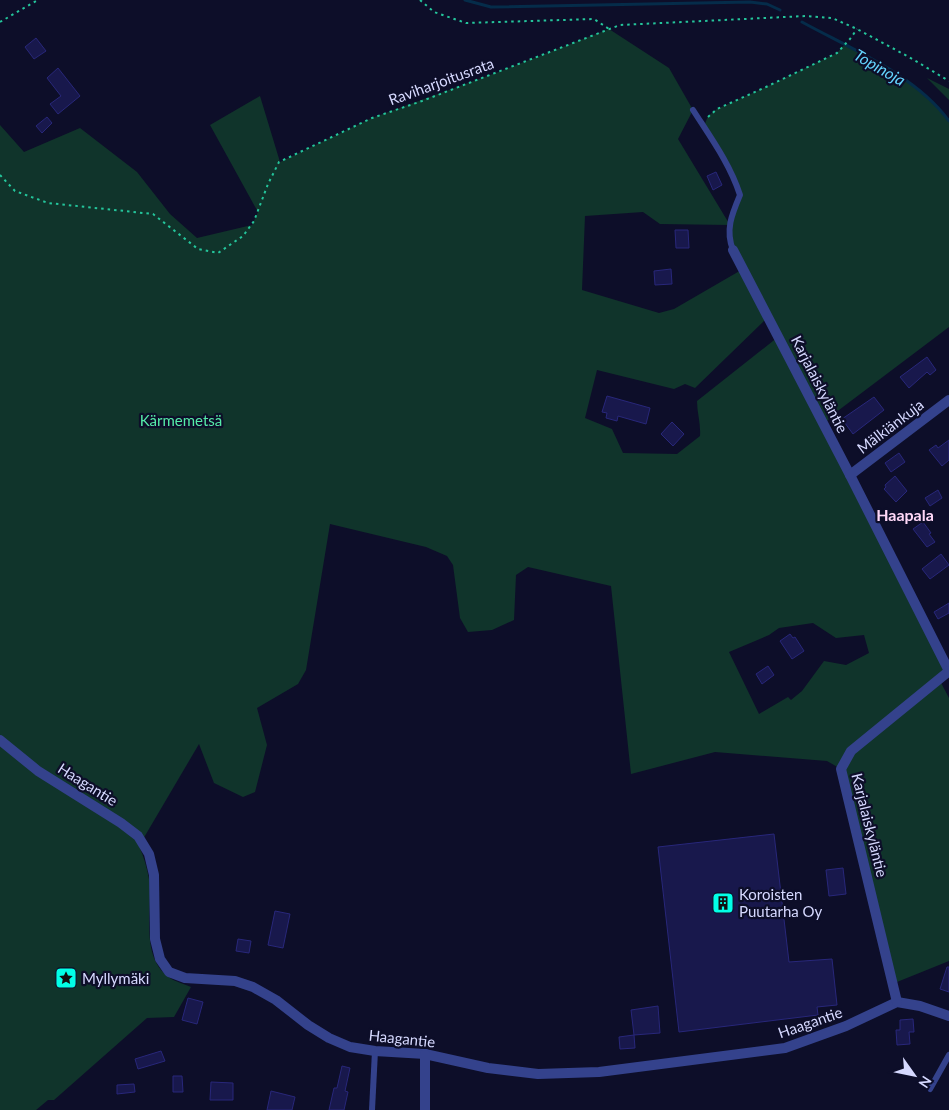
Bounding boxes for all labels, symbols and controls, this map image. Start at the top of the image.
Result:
water label: Topinoja [851,45,909,89]
street label: Raviharjoitusrata [386,54,496,108]
street label: Karjalaiskyläntie [788,332,852,436]
street label: Mälkiänkuja [853,395,927,457]
park label: Kärmemetsä [140,411,222,429]
district label: Haapala [876,505,934,524]
street label: Haagantie [55,759,121,809]
street label: Karjalaiskyläntie [848,771,892,879]
place label: Koroisten Puutarha Oy [739,885,823,920]
building icon: Koroisten Puutarha Oy [711,891,735,915]
place icon: Myllymäki [54,966,78,990]
place label: Myllymäki [82,969,149,987]
street label: Haagantie [775,1003,845,1041]
street label: Haagantie [368,1026,436,1050]
north arrow [889,1050,939,1100]
text: N [915,1073,935,1092]

